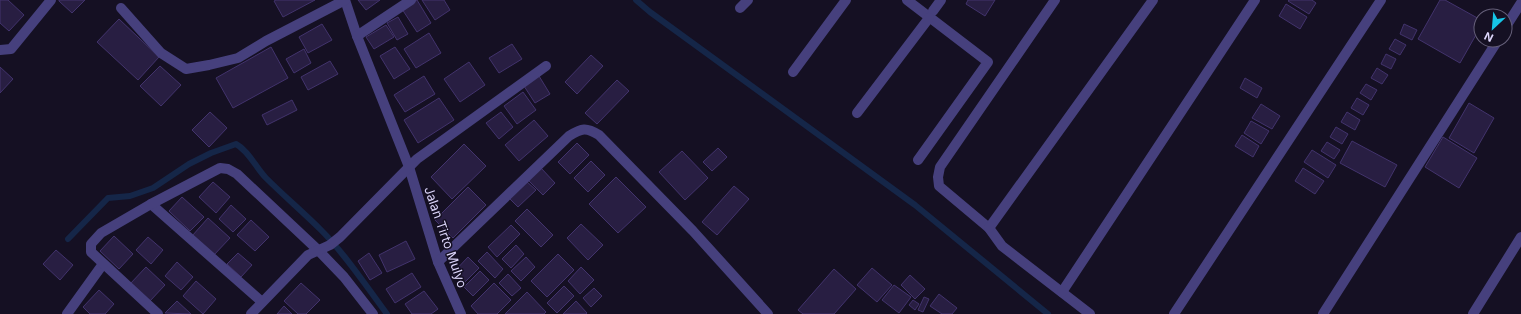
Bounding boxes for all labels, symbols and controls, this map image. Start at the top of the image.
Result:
north arrow [1473,8,1513,48]
text: N [1482,29,1495,45]
street label: Jalan Tirto Mulyo [421,184,471,290]

